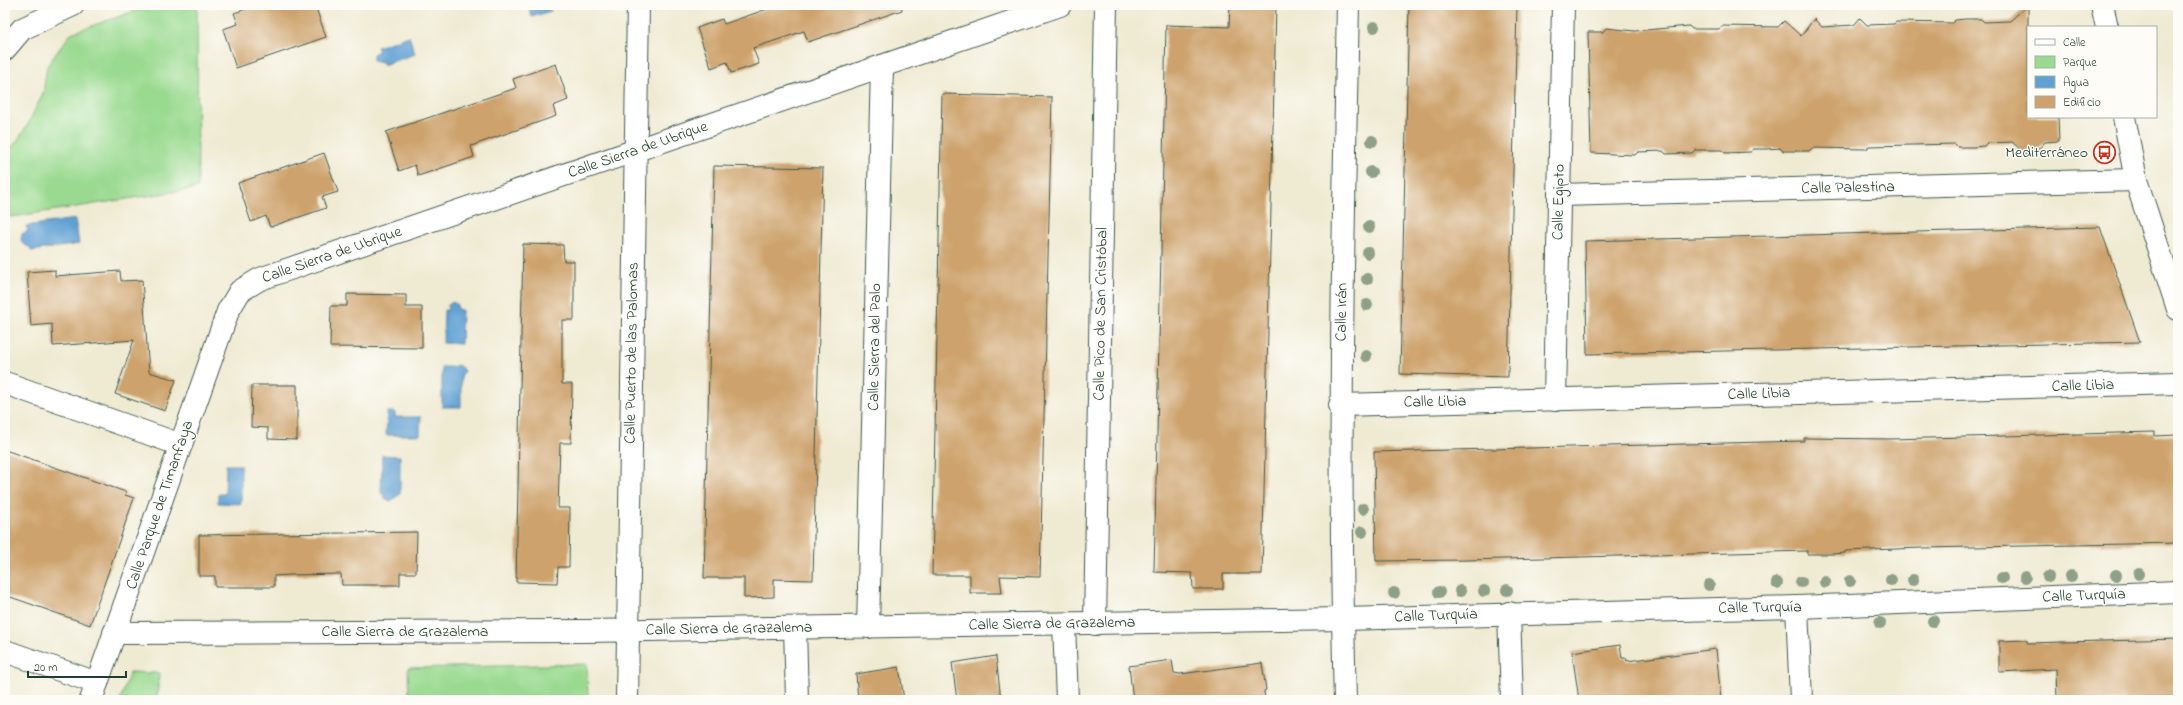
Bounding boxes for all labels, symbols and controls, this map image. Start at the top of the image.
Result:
legend [2027,26,2157,118]
text: Calle [2063,34,2086,52]
text: Parque [2063,54,2097,72]
text: Agua [2063,74,2089,93]
text: Edificio [2063,94,2101,112]
street label: Calle Sierra de Ubrique [565,115,712,185]
bus stop icon: Mediterráneo [2091,140,2117,166]
place label: Mediterráneo [2005,141,2088,165]
street label: Calle Egipto [1546,164,1572,240]
street label: Calle Palestina [1801,175,1895,201]
street label: Calle Sierra de Ubrique [259,220,406,290]
street label: Calle Pico de San Cristóbal [1087,227,1115,401]
street label: Calle Puerto de las Palomas [618,262,646,444]
street label: Calle Irán [1329,282,1355,342]
street label: Calle Sierra del Palo [862,283,888,411]
street label: Calle Libia [2051,373,2115,399]
street label: Calle Libia [1727,381,1791,407]
street label: Calle Libia [1403,389,1467,415]
street label: Calle Parque de Timanfaya [120,417,200,593]
street label: Calle Turquía [2042,583,2126,609]
street label: Calle Turquía [1718,595,1802,621]
street label: Calle Turquía [1394,603,1478,629]
street label: Calle Sierra de Grazalema [968,611,1136,637]
street label: Calle Sierra de Grazalema [645,616,813,642]
street label: Calle Sierra de Grazalema [322,620,488,644]
scale bar [28,653,126,679]
text: 20 m [34,659,57,677]

